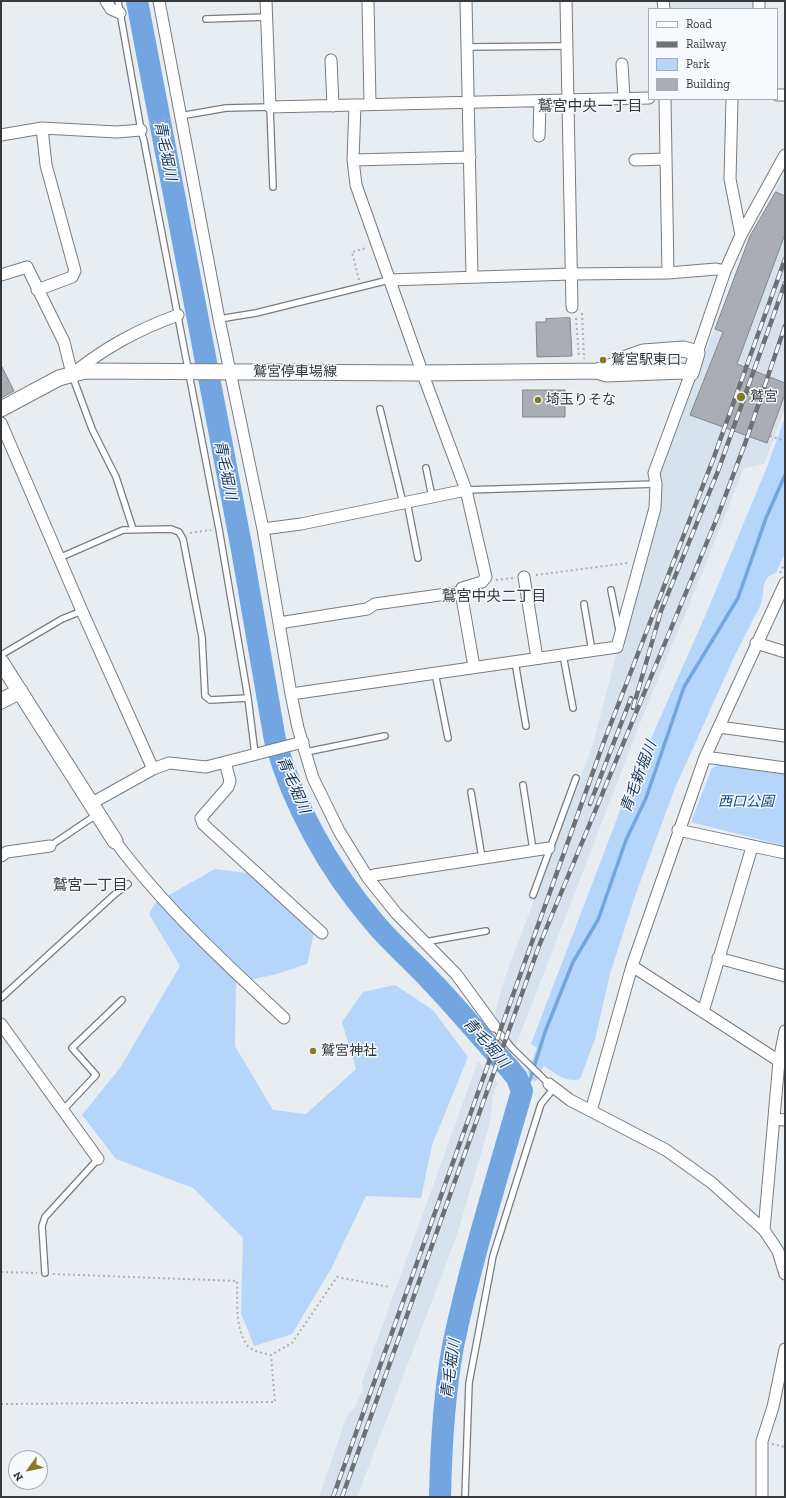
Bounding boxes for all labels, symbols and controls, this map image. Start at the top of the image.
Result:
legend [648,8,778,100]
text: Road [686,17,712,31]
text: Railway [686,37,727,51]
text: Park [686,57,710,71]
text: Building [686,77,730,91]
district label: 鷲宮中央一丁目 [538,98,642,116]
water label: 青毛堀川 [150,120,180,182]
place label: 鷲宮駅東口 [611,352,681,368]
marker: 鷲宮駅東口 [598,355,608,365]
street label: 鷲宮停車場線 [253,364,337,380]
place label: 鷲宮 [750,389,778,405]
marker: 鷲宮 [735,391,747,403]
place label: 埼玉りそな [546,392,616,408]
marker: 埼玉りそな [533,395,543,405]
water label: 青毛堀川 [210,439,240,501]
district label: 鷲宮中央二丁目 [442,588,546,606]
water label: 青毛新堀川 [617,739,661,815]
water label: 青毛堀川 [273,754,313,816]
park label: 西口公園 [718,794,774,810]
district label: 鷲宮一丁目 [53,877,127,895]
water label: 青毛堀川 [460,1014,512,1072]
place label: 鷲宮神社 [321,1043,377,1059]
marker: 鷲宮神社 [308,1046,318,1056]
water label: 青毛堀川 [438,1338,464,1400]
north arrow [8,1450,48,1490]
text: N [11,1469,26,1483]

